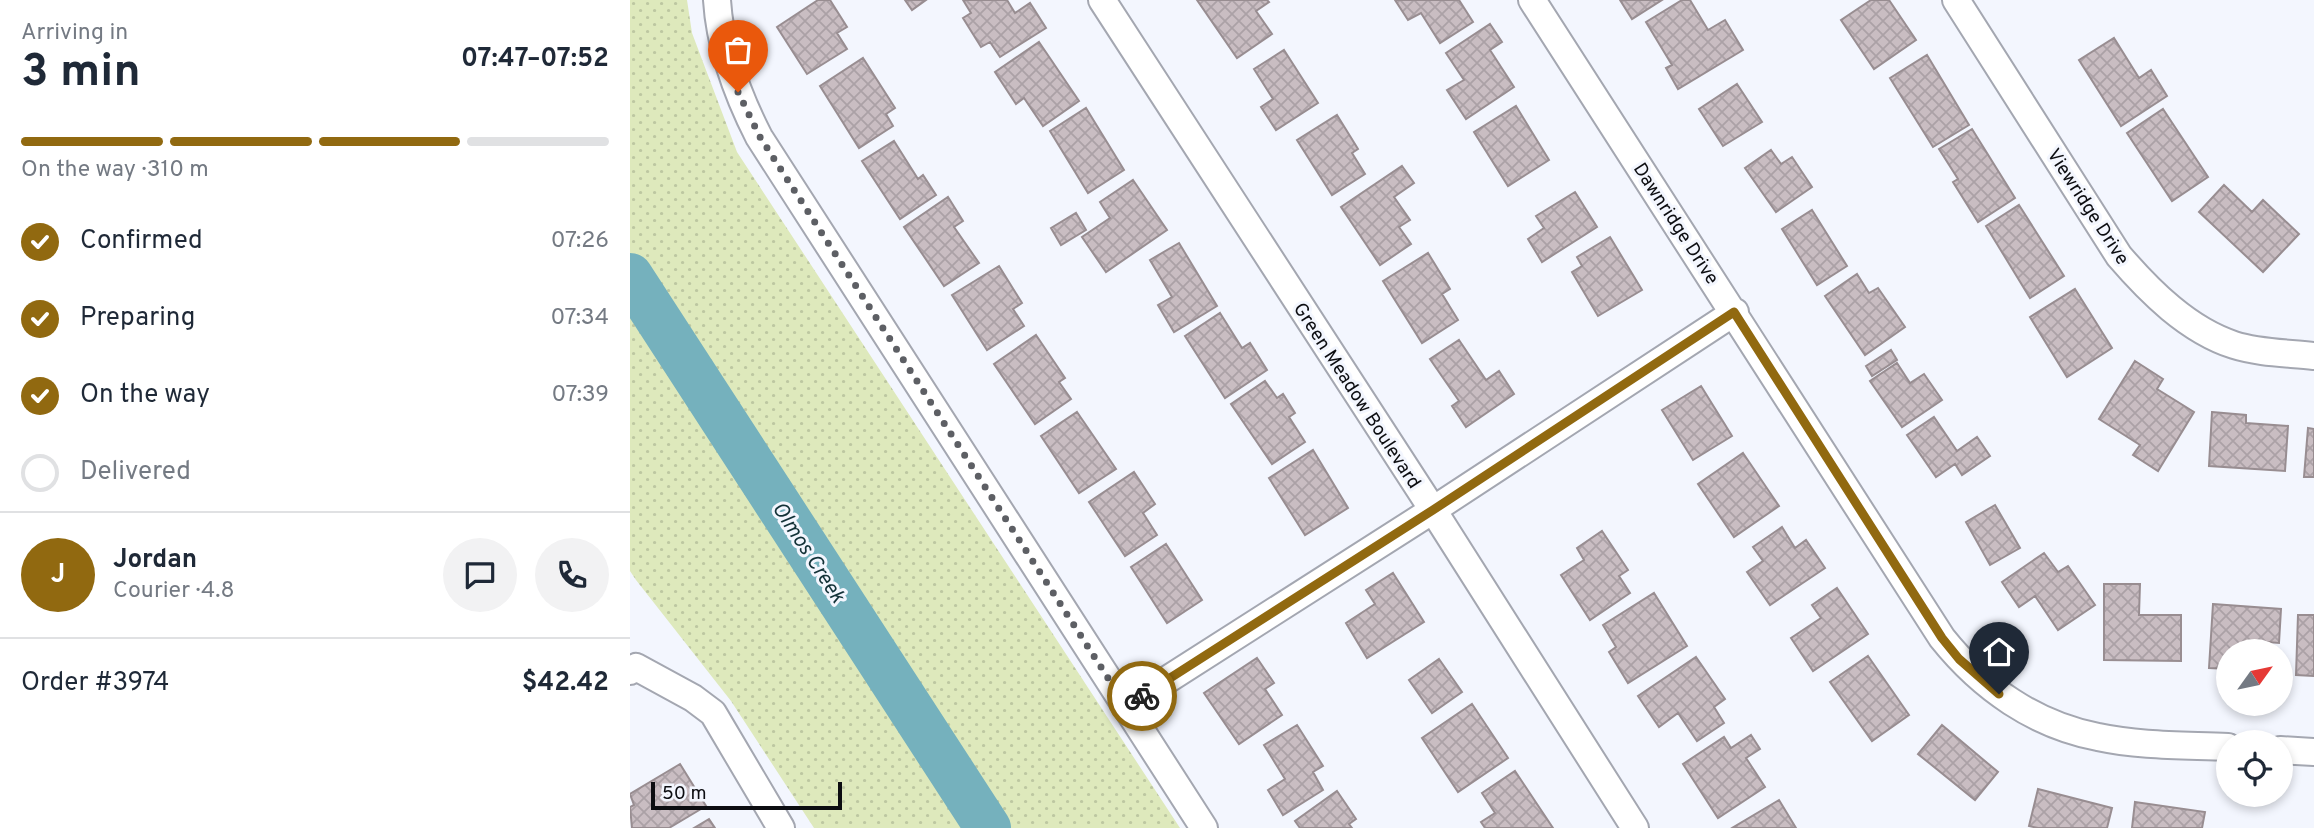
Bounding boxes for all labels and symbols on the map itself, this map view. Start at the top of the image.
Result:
pin [708,20,768,92]
street label: Viewridge Drive [2041,144,2134,270]
street label: Dawnridge Drive [1627,159,1724,289]
street label: Green Meadow Boulevard [1287,299,1425,494]
water label: Olmos Creek [765,497,851,609]
pin [1969,622,2029,694]
north arrow [2216,639,2292,716]
courier [1107,661,1177,731]
scale bar [651,779,842,811]

